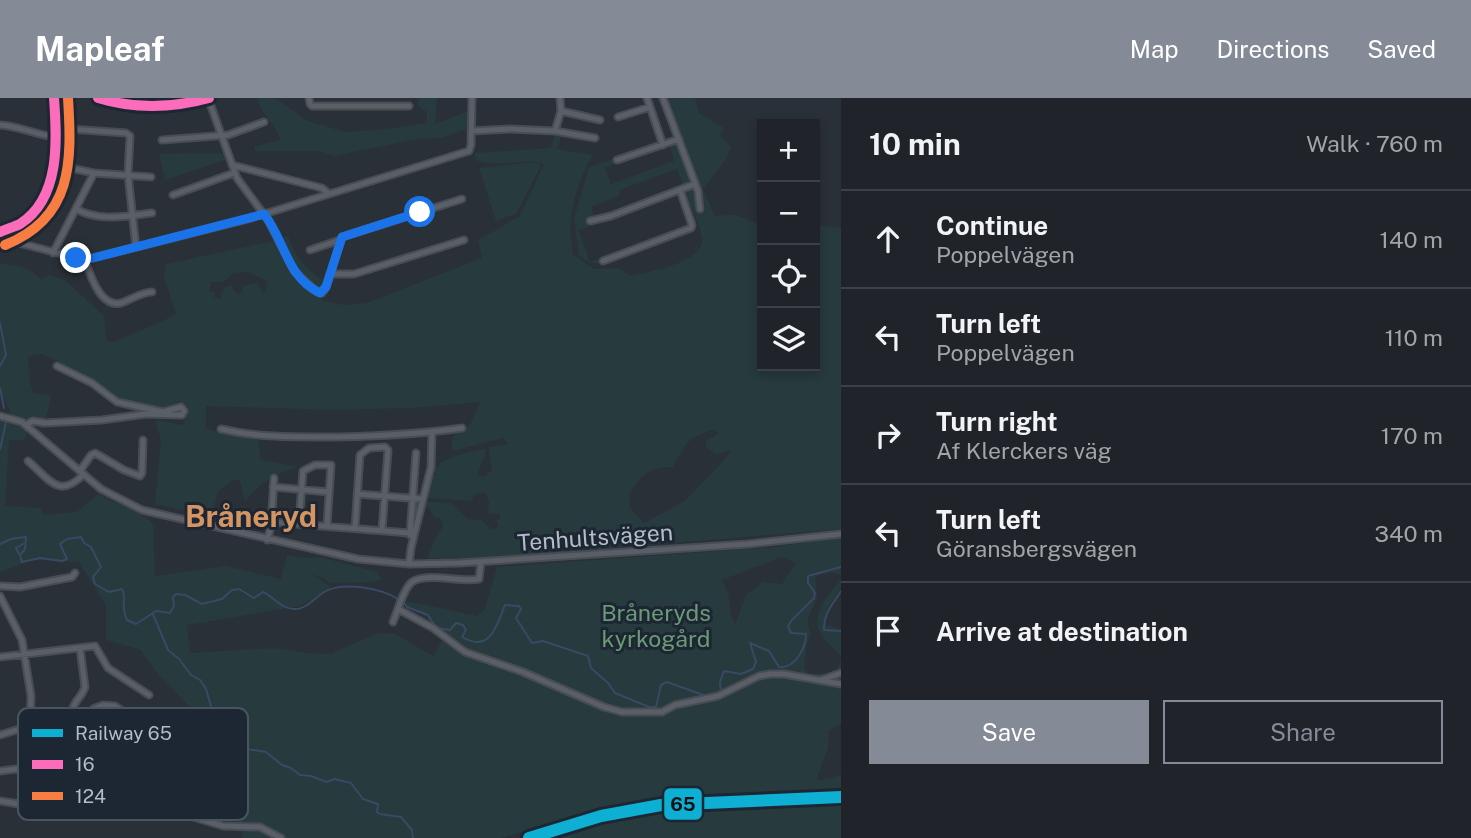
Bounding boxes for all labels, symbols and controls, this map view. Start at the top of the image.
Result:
text: Mapleaf [35,30,164,68]
text: Map [1130,35,1179,63]
text: Directions [1217,35,1329,63]
text: Saved [1367,35,1436,63]
map controls [757,119,820,371]
button: + [757,119,820,182]
text: 10 min [869,126,961,162]
text: Walk · 760 m [1306,130,1443,157]
button: − [757,182,820,245]
route start [404,196,435,227]
text: Continue [936,210,1048,241]
icon: ahead [869,220,907,258]
text: 140 m [1380,226,1443,253]
text: Poppelvägen [936,241,1075,268]
route end [60,242,91,273]
button: locate [757,245,820,308]
button: layers [757,308,820,371]
text: Turn left [936,308,1041,339]
icon: left [869,318,907,356]
text: 110 m [1385,324,1443,351]
text: Poppelvägen [936,339,1075,366]
text: Turn right [936,406,1058,437]
icon: right [869,416,907,454]
text: 170 m [1381,422,1443,449]
text: Af Klerckers väg [936,437,1112,464]
district label: Bråneryd [185,498,317,534]
text: Turn left [936,504,1041,535]
icon: left [869,514,907,552]
street label: Tenhultsvägen [516,518,674,556]
text: 340 m [1375,520,1443,547]
text: Göransbergsvägen [936,535,1137,562]
park label: Bråneryds kyrkogård [601,599,711,652]
icon: arrive [869,612,907,650]
text: Arrive at destination [936,616,1188,647]
button: Save [869,700,1149,764]
button: Share [1163,700,1443,764]
legend [18,708,248,820]
text: Railway 65 [75,722,172,744]
text: 16 [75,753,95,775]
text: 124 [75,785,106,807]
line badge: 65 [663,787,703,821]
text: 65 [670,793,696,815]

